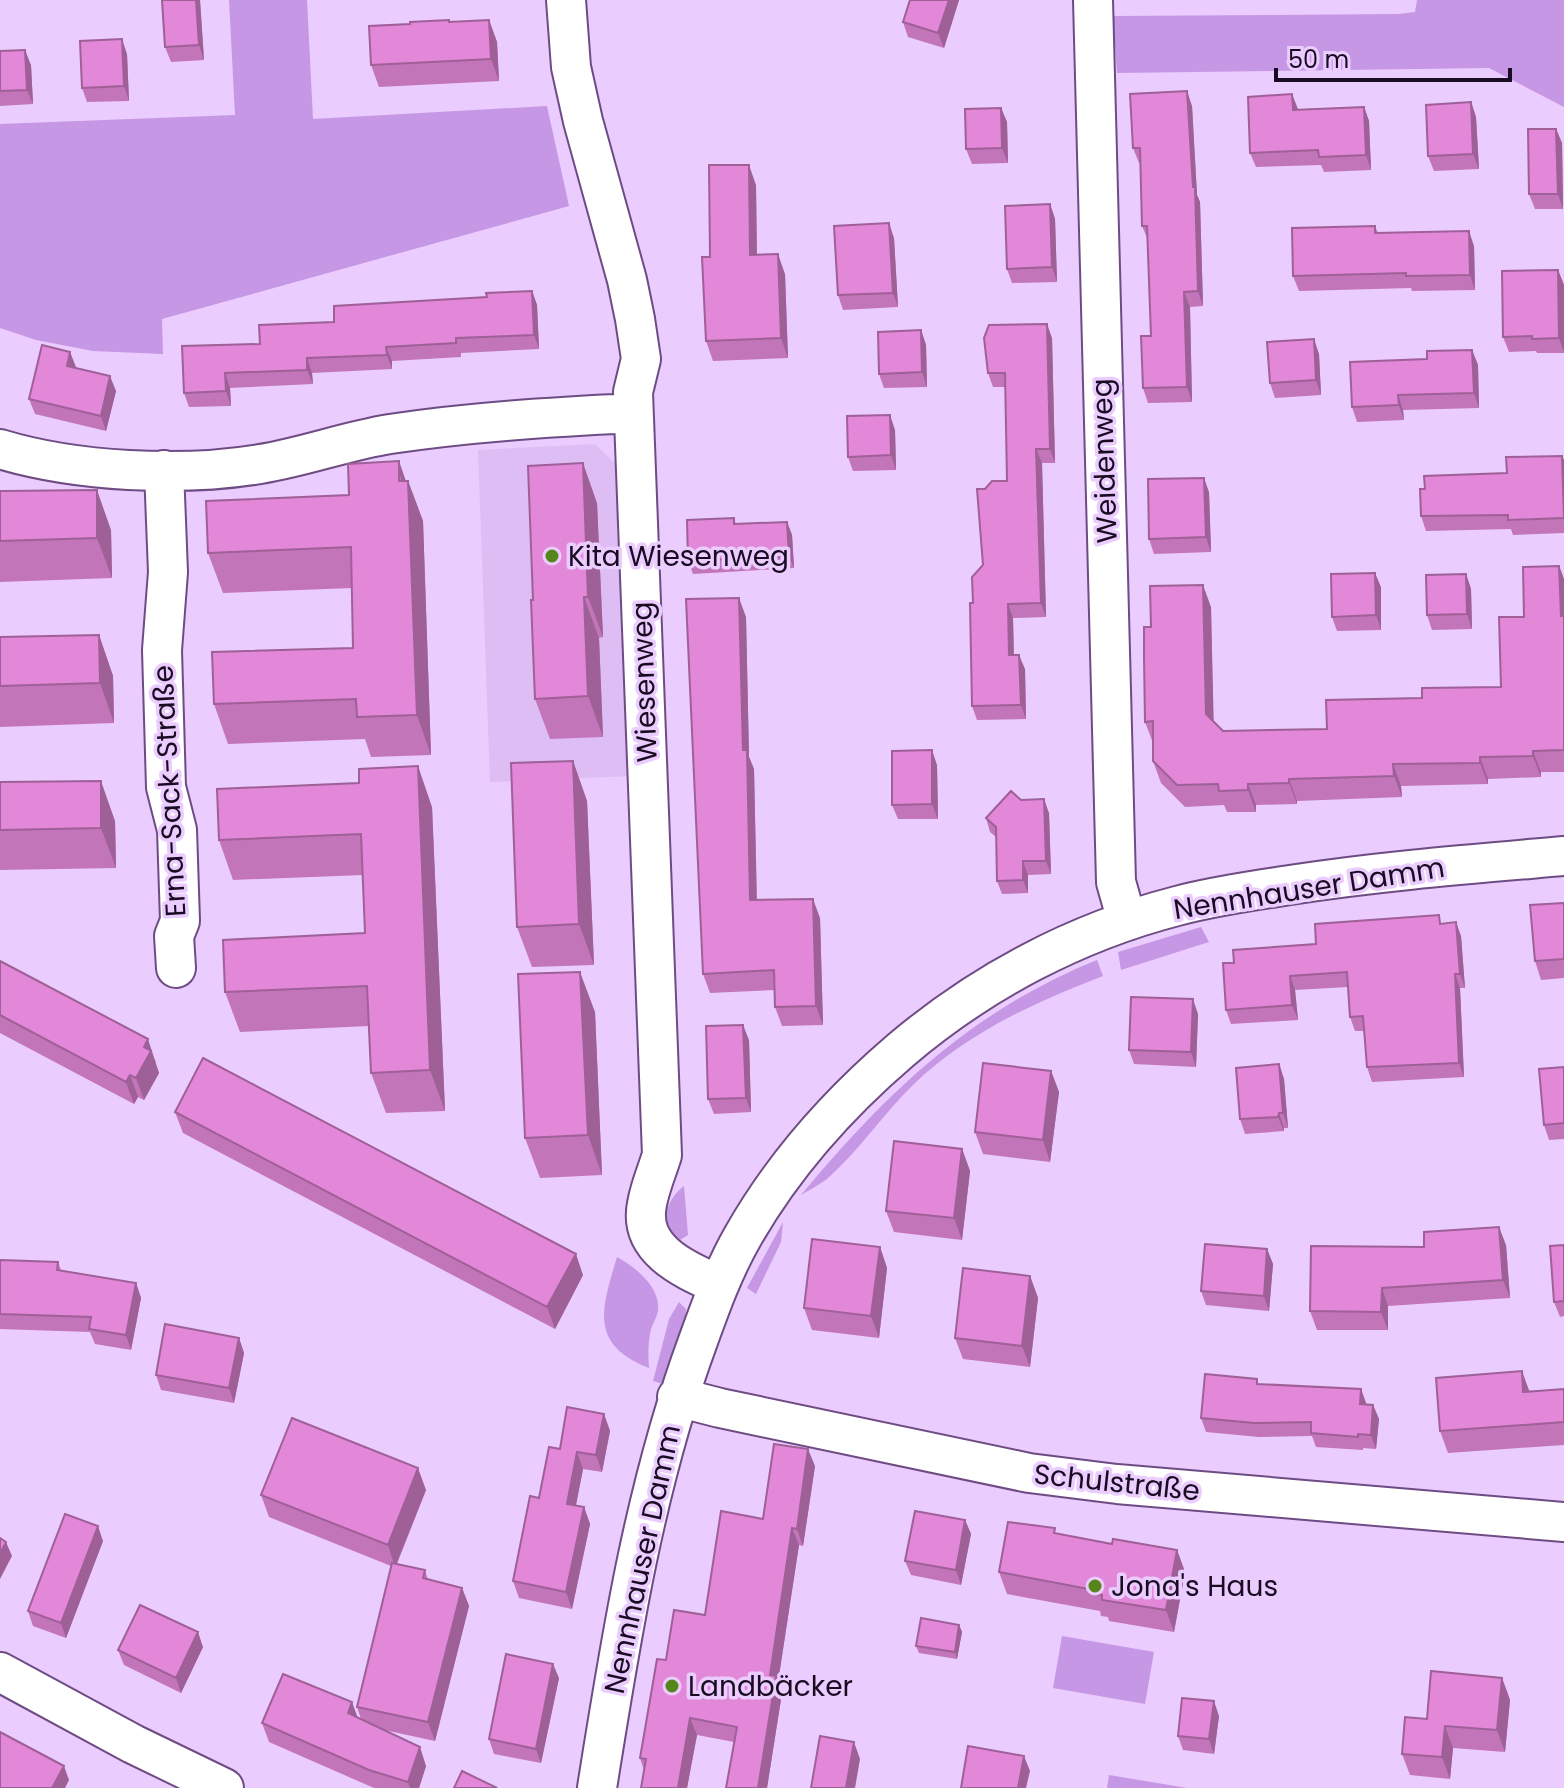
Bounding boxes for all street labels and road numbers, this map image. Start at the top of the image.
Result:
street label: Weidenweg [1082,378,1127,544]
street label: Wiesenweg [622,601,667,763]
street label: Erna-Sack-Straße [143,664,196,918]
street label: Nennhauser Damm [1171,848,1447,929]
street label: Nennhauser Damm [595,1421,690,1697]
street label: Schulstraße [1032,1454,1202,1511]

